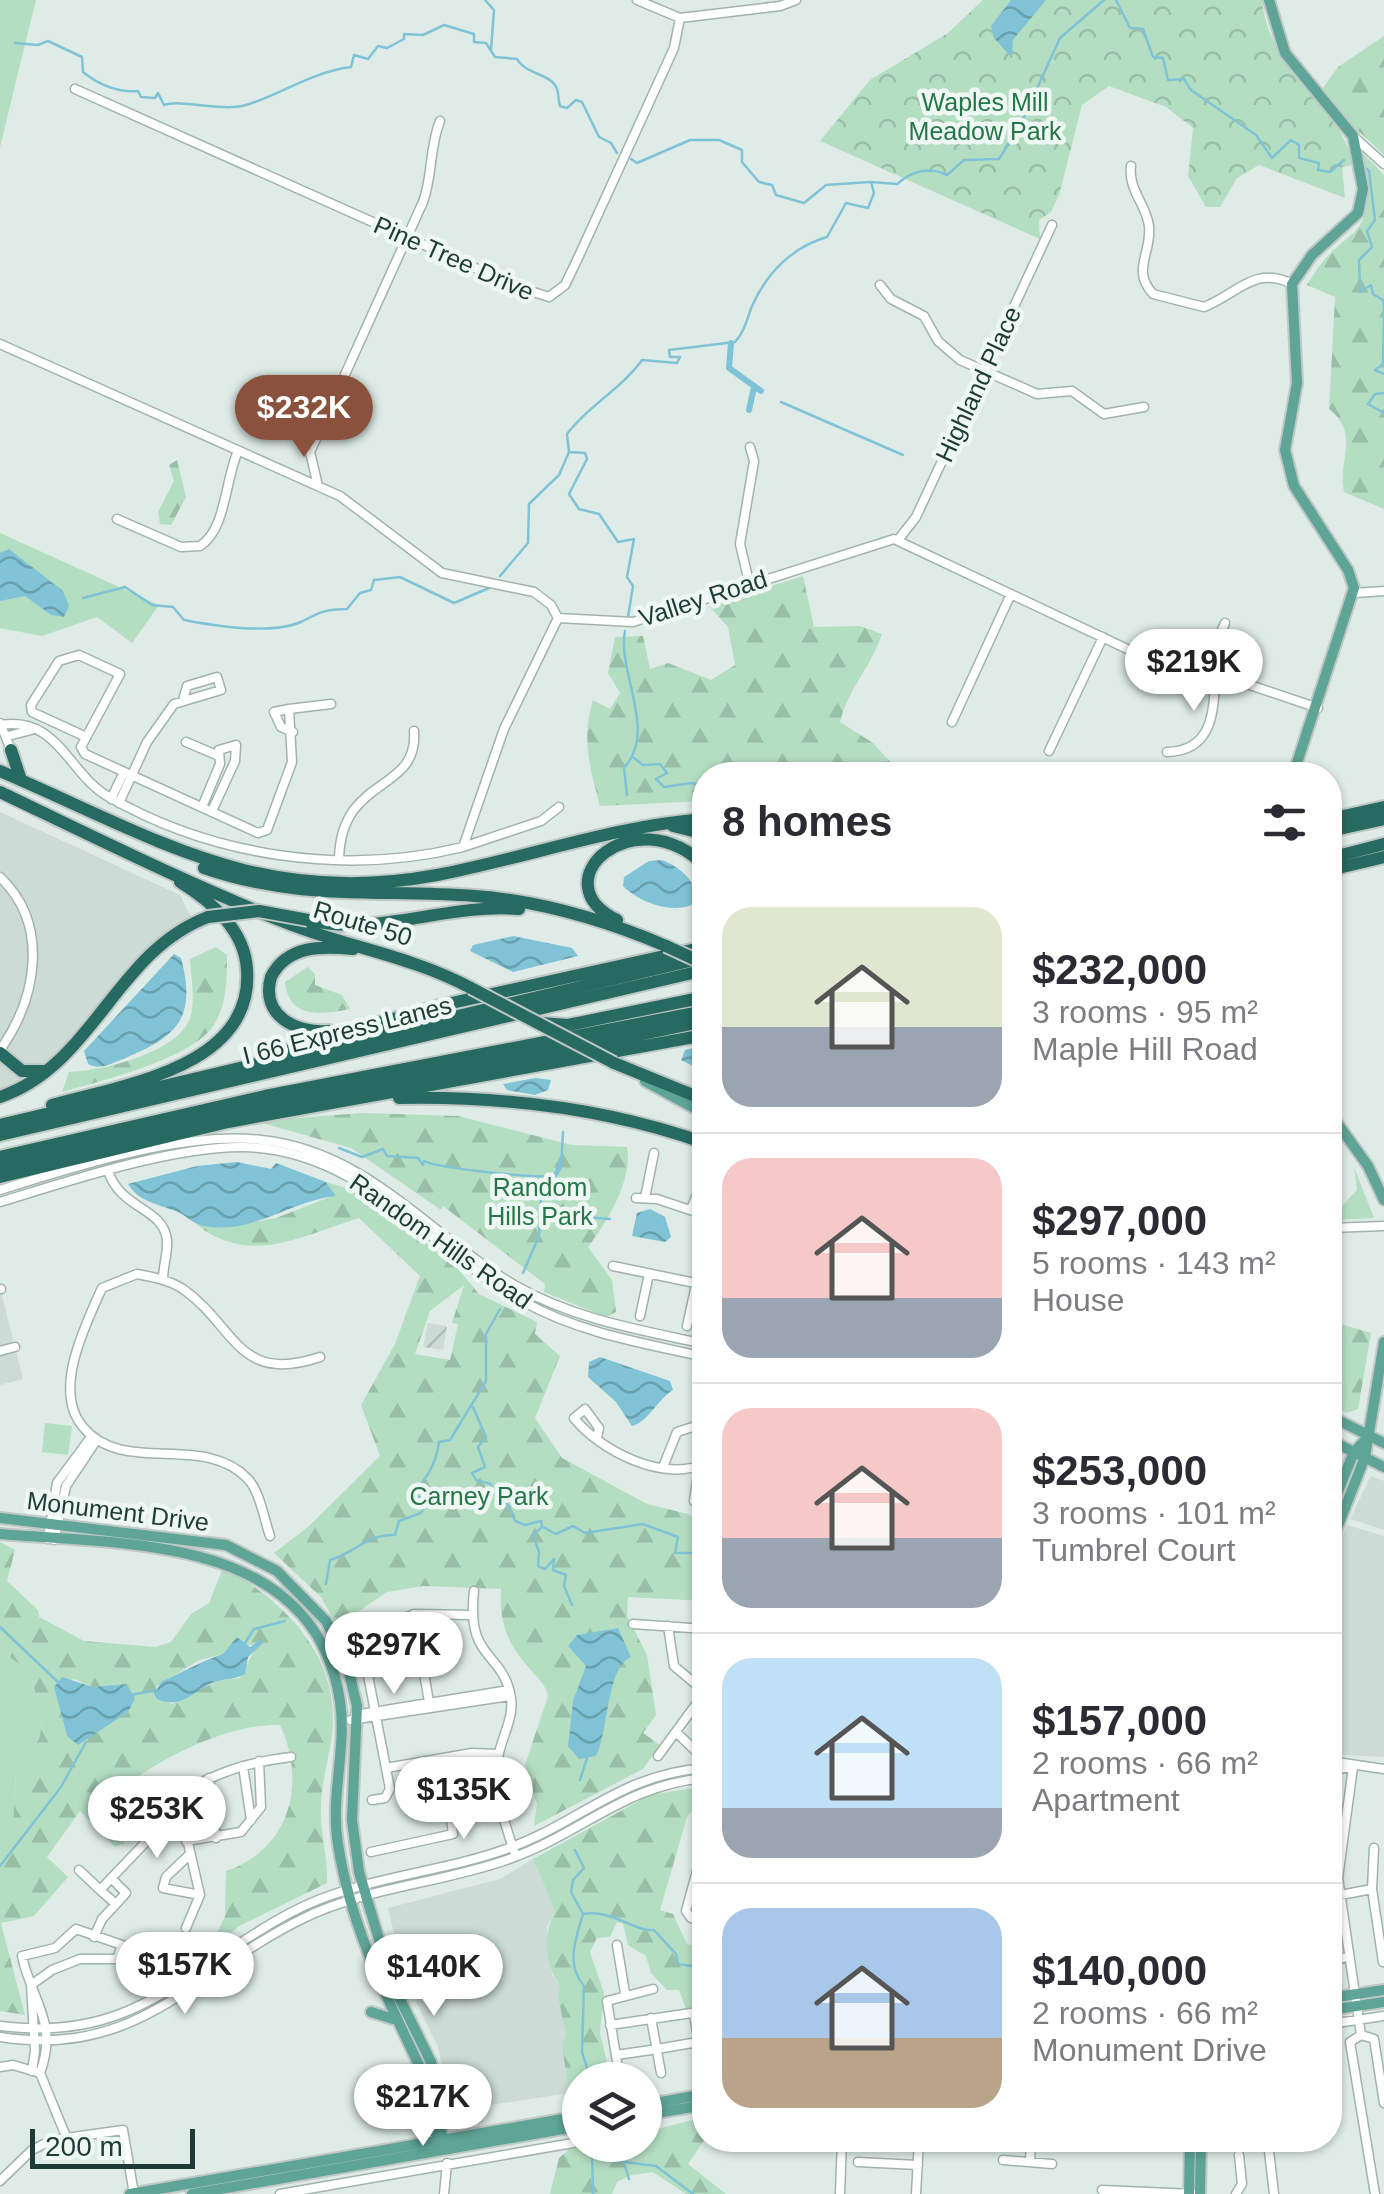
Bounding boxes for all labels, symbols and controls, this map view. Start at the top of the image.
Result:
park label: Waples Mill Meadow Park [909,88,1062,145]
street label: Pine Tree Drive [370,210,538,306]
street label: Highland Place [930,302,1026,466]
pin: $232K [234,375,374,460]
text: $232K [257,389,351,425]
street label: Valley Road [635,564,771,632]
pin: $219K [1124,629,1264,714]
text: $219K [1147,643,1241,679]
icon: filters [1257,795,1312,850]
text: 8 homes [722,798,892,845]
street label: Route 50 [310,895,416,951]
text: $232,000 [1032,946,1207,993]
icon: home [802,947,922,1067]
street label: I 66 Express Lanes [240,991,454,1069]
text: 3 rooms · 95 m² [1032,994,1258,1030]
text: Maple Hill Road [1032,1031,1258,1067]
street label: Random Hills Road [345,1168,537,1314]
park label: Random Hills Park [487,1173,593,1230]
text: $297,000 [1032,1197,1207,1244]
icon: home [802,1198,922,1318]
text: 5 rooms · 143 m² [1032,1245,1276,1281]
text: House [1032,1282,1125,1318]
text: $253,000 [1032,1447,1207,1494]
icon: home [802,1448,922,1568]
park label: Carney Park [410,1482,549,1510]
street label: Monument Drive [25,1486,211,1536]
text: 3 rooms · 101 m² [1032,1495,1276,1531]
text: Tumbrel Court [1032,1532,1235,1568]
pin: $297K [324,1612,464,1697]
text: $297K [347,1626,441,1662]
text: $157,000 [1032,1697,1207,1744]
icon: home [802,1698,922,1818]
text: 2 rooms · 66 m² [1032,1745,1258,1781]
pin: $135K [394,1757,534,1842]
text: $135K [417,1771,511,1807]
pin: $253K [87,1776,227,1861]
text: Apartment [1032,1782,1180,1818]
text: $253K [110,1790,204,1826]
pin: $157K [115,1932,255,2017]
pin: $140K [364,1934,504,2019]
text: $157K [138,1946,232,1982]
text: $140,000 [1032,1947,1207,1994]
text: $140K [387,1948,481,1984]
icon: home [802,1948,922,2068]
text: 2 rooms · 66 m² [1032,1995,1258,2031]
text: Monument Drive [1032,2032,1267,2068]
map controls [562,2062,662,2162]
button: layers [562,2062,662,2162]
pin: $217K [353,2064,493,2149]
text: $217K [376,2078,470,2114]
scale bar [30,2124,195,2168]
text: 200 m [45,2131,123,2162]

